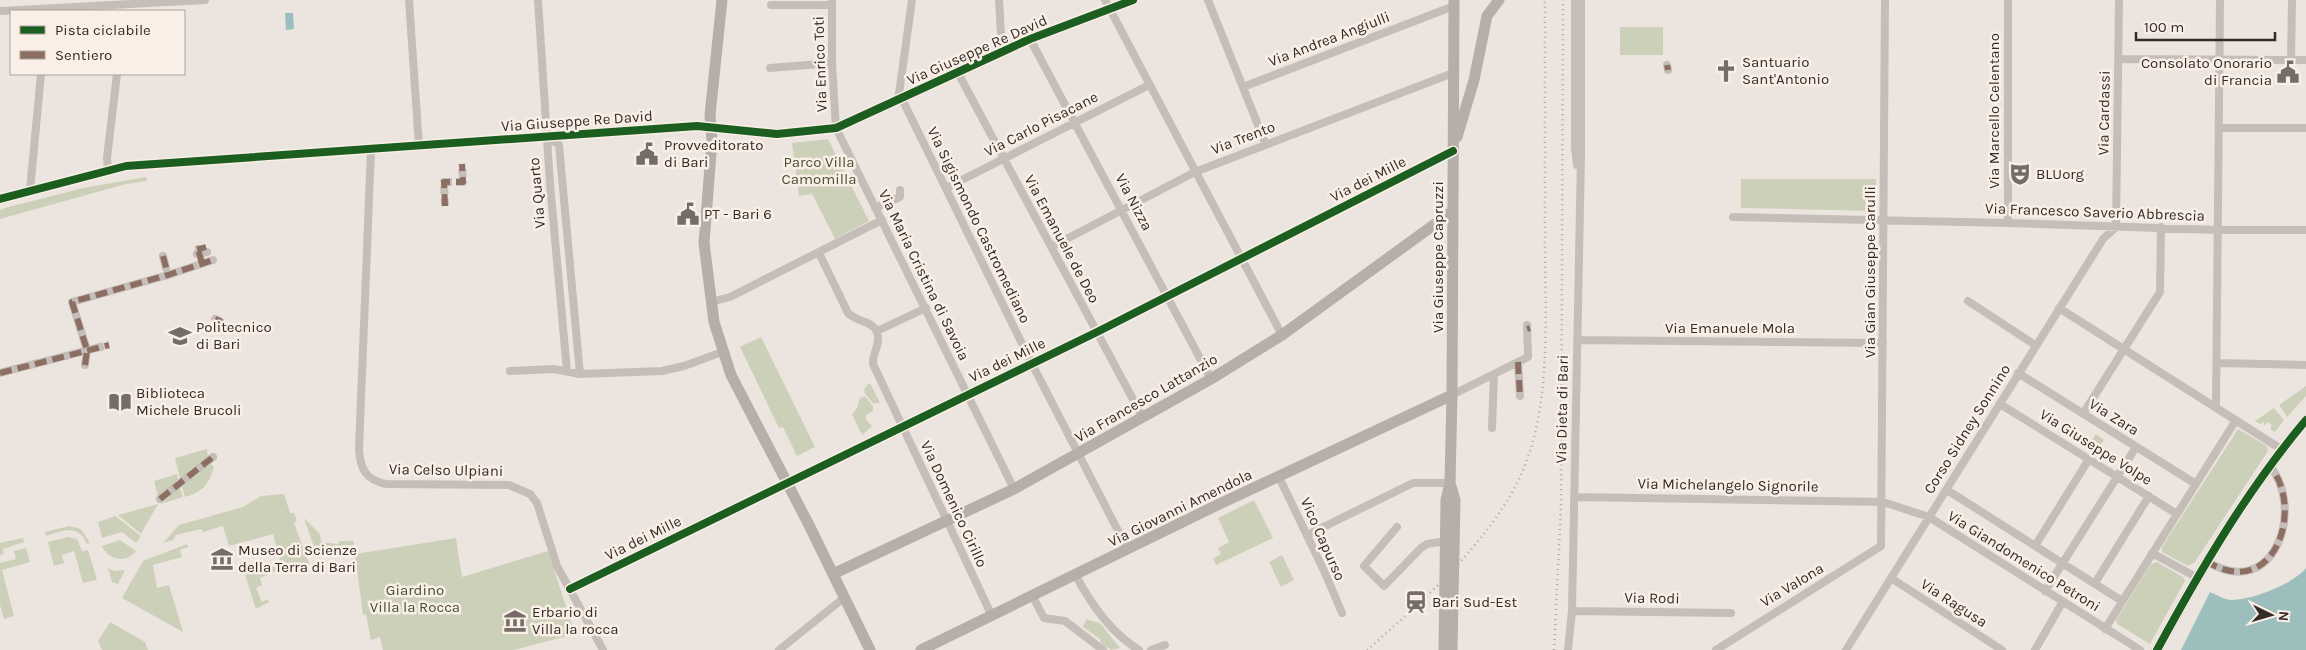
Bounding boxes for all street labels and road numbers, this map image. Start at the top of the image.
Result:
street label: Via Andrea Angiulli [1266,8,1392,70]
street label: Via Giuseppe Re David [904,11,1050,89]
street label: Via Enrico Toti [809,16,831,112]
street label: Via Marcello Celentano [1985,33,2003,189]
street label: Via Cardassi [2094,70,2114,156]
street label: Via Carlo Pisacane [981,88,1101,160]
street label: Via Giuseppe Re David [501,107,653,135]
street label: Via Trento [1208,118,1278,158]
street label: Via Sigismondo Castromediano [924,124,1034,326]
street label: Via dei Mille [1327,152,1409,206]
street label: Via Quarto [525,157,549,229]
street label: Via Nizza [1112,170,1156,234]
street label: Via Emanuele de Deo [1021,172,1103,306]
street label: Via Giuseppe Capruzzi [1429,181,1447,333]
street label: Via Gian Giuseppe Carulli [1861,186,1879,358]
street label: Via Maria Cristina di Savoia [875,187,973,363]
street label: Via Francesco Saverio Abbrescia [1985,199,2205,225]
street label: Via Emanuele Mola [1665,319,1795,337]
street label: Via dei Mille [966,334,1048,386]
street label: Via Francesco Lattanzio [1071,350,1221,446]
street label: Via Dieta di Bari [1552,355,1572,463]
street label: Corso Sidney Sonnino [1920,361,2014,497]
street label: Via Zara [2086,395,2142,439]
street label: Via Giuseppe Volpe [2036,405,2156,489]
street label: Via Domenico Cirillo [917,438,991,570]
street label: Via Celso Ulpiani [389,460,503,480]
street label: Via Giovanni Amendola [1105,465,1255,551]
street label: Via Michelangelo Signorile [1637,474,1819,496]
street label: Vico Capurso [1297,495,1349,583]
street label: Via Giandomenico Petroni [1944,507,2104,615]
street label: Via dei Mille [602,512,684,564]
street label: Via Valona [1757,559,1827,611]
street label: Via Ragusa [1917,575,1991,631]
street label: Via Rodi [1624,589,1680,607]

